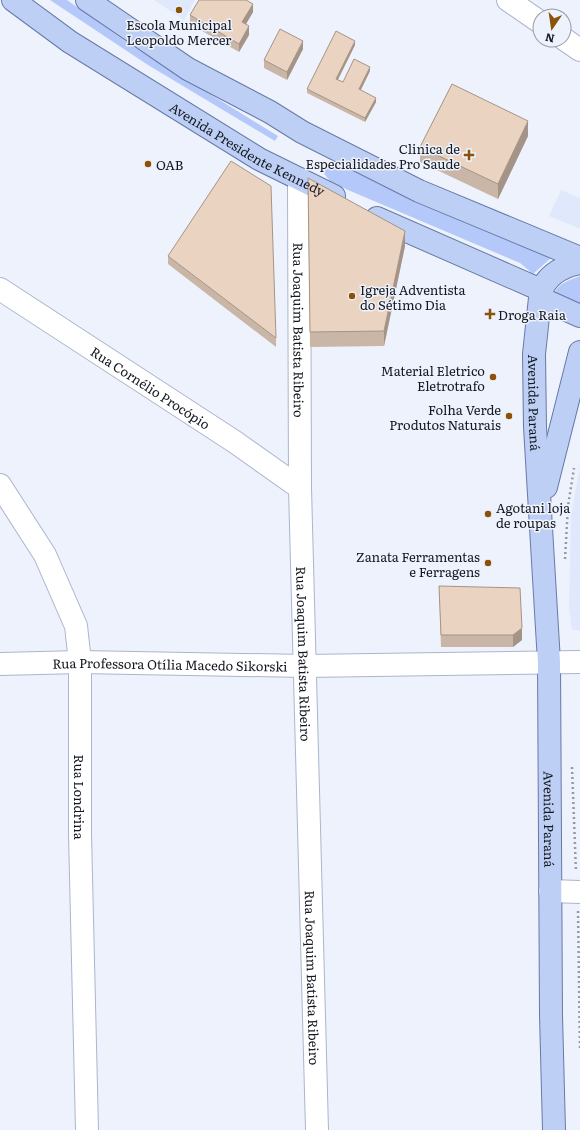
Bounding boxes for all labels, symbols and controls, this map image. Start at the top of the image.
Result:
marker: Escola Municipal Leopoldo Mercer [174,5,184,15]
north arrow [532,8,572,48]
place label: Escola Municipal Leopoldo Mercer [126,15,233,49]
text: N [543,30,556,48]
street label: Avenida Presidente Kennedy [166,97,329,200]
place label: Clinica de Especialidades Pro Saude [306,139,460,173]
marker: Clinica de Especialidades Pro Saude [463,149,475,161]
place label: OAB [156,155,184,174]
marker: OAB [143,159,153,169]
street label: Rua Joaquim Batista Ribeiro [290,242,309,418]
place label: Igreja Adventista do Sétimo Dia [360,280,465,314]
marker: Igreja Adventista do Sétimo Dia [347,291,357,301]
place label: Droga Raia [498,305,566,324]
marker: Droga Raia [485,309,495,319]
street label: Rua Cornélio Procópio [87,341,215,433]
street label: Avenida Paraná [525,354,546,451]
place label: Material Eletrico Eletrotrafo [381,361,485,395]
marker: Material Eletrico Eletrotrafo [488,372,498,382]
place label: Folha Verde Produtos Naturais [389,400,501,434]
marker: Folha Verde Produtos Naturais [504,411,514,421]
place label: Agotani loja de roupas [496,498,570,532]
marker: Agotani loja de roupas [483,509,493,519]
place label: Zanata Ferramentas e Ferragens [356,547,480,581]
marker: Zanata Ferramentas e Ferragens [483,558,493,568]
street label: Rua Joaquim Batista Ribeiro [293,566,316,742]
street label: Rua Professora Otília Macedo Sikorski [52,652,288,675]
street label: Rua Londrina [70,755,90,840]
street label: Avenida Paraná [540,771,560,867]
street label: Rua Joaquim Batista Ribeiro [301,890,325,1066]

